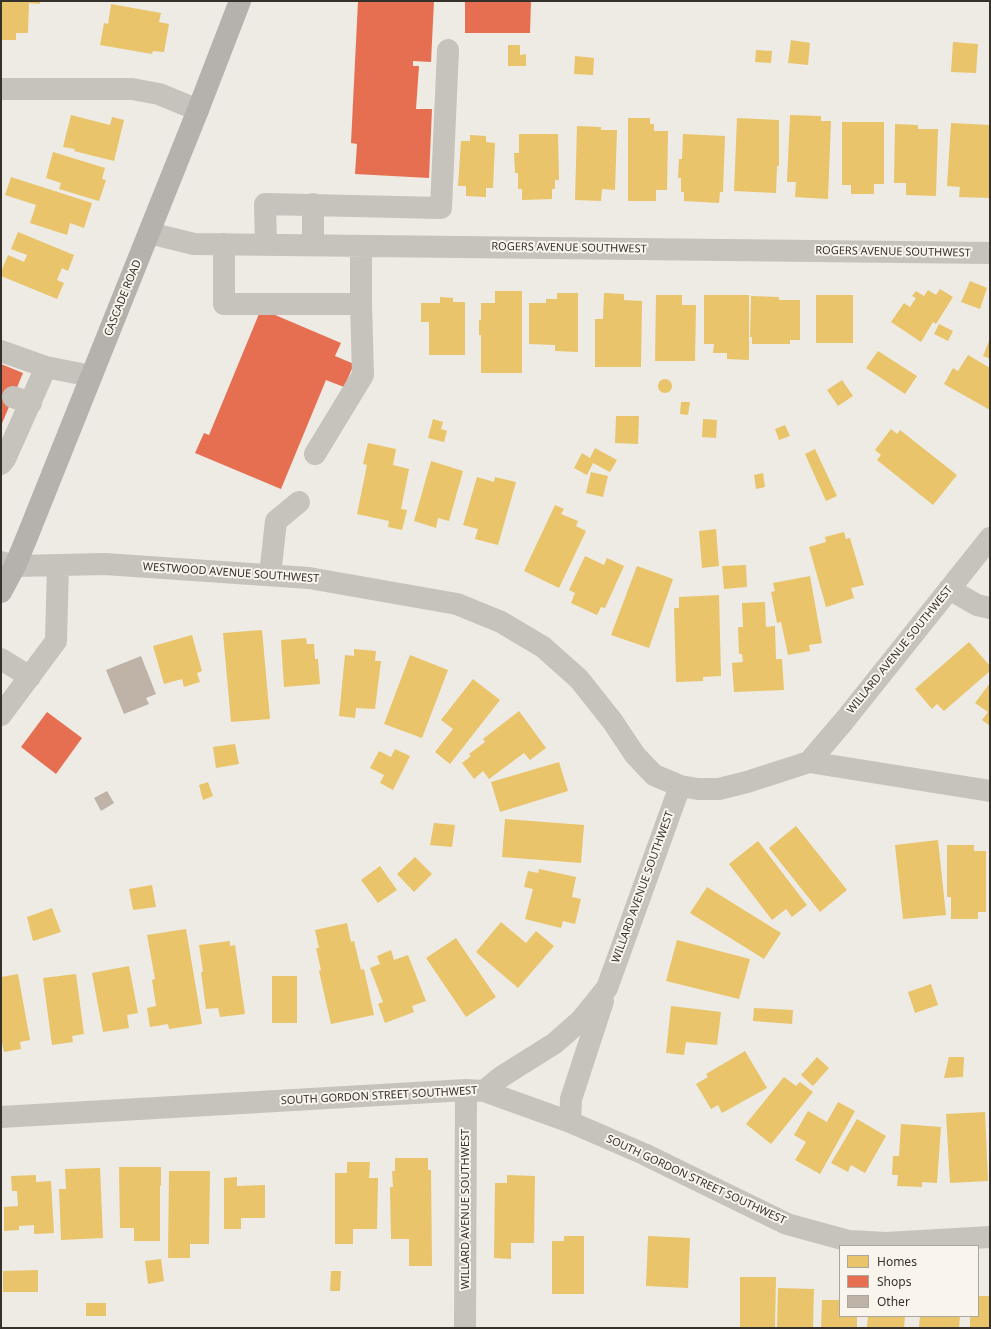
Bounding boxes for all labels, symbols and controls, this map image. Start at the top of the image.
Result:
street label: ROGERS AVENUE SOUTHWEST [491,240,647,256]
street label: ROGERS AVENUE SOUTHWEST [815,244,971,260]
street label: CASCADE ROAD [102,258,144,338]
street label: WESTWOOD AVENUE SOUTHWEST [142,560,320,586]
street label: WILLARD AVENUE SOUTHWEST [844,584,956,716]
street label: WILLARD AVENUE SOUTHWEST [609,809,677,965]
street label: SOUTH GORDON STREET SOUTHWEST [280,1084,478,1108]
street label: WILLARD AVENUE SOUTHWEST [459,1129,473,1289]
street label: SOUTH GORDON STREET SOUTHWEST [604,1132,788,1228]
legend [839,1245,979,1317]
text: Homes [877,1253,917,1270]
text: Shops [877,1273,911,1290]
text: Other [877,1293,910,1310]

